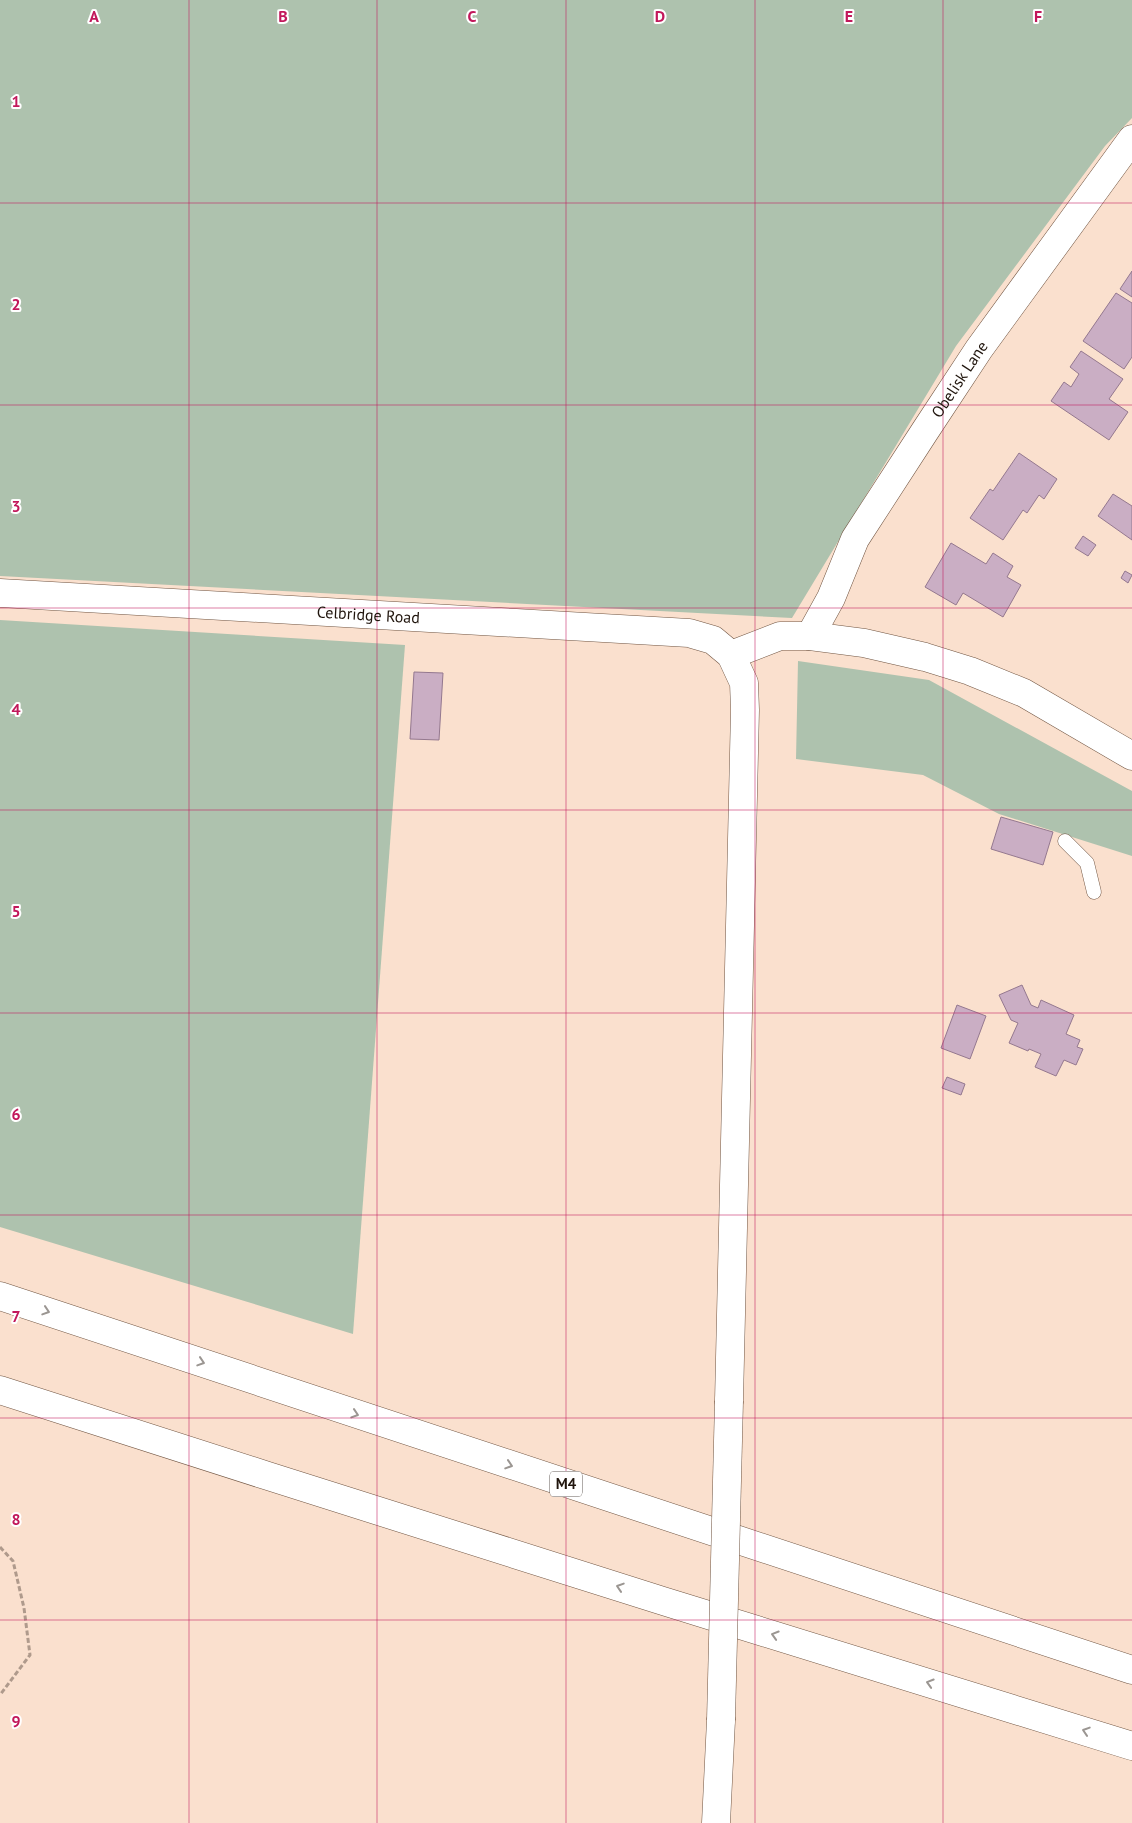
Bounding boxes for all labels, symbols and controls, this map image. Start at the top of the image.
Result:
text: A [89,6,99,26]
text: B [278,6,288,26]
text: C [468,6,477,26]
text: D [655,6,665,26]
text: E [845,6,853,26]
text: F [1034,6,1042,26]
text: 1 [11,91,21,111]
text: 2 [11,294,21,314]
street label: Obelisk Lane [927,337,992,421]
text: 3 [11,496,21,516]
street label: Celbridge Road [316,601,421,627]
text: 4 [11,699,21,719]
text: 5 [11,901,21,921]
text: 6 [11,1104,21,1124]
text: 7 [11,1306,21,1326]
one-way arrow [42,1306,50,1316]
one-way arrow [196,1357,204,1367]
one-way arrow [350,1408,359,1418]
one-way arrow [504,1459,513,1469]
road number: M4 [550,1472,582,1496]
text: 8 [11,1509,21,1529]
one-way arrow [616,1583,624,1593]
one-way arrow [771,1631,780,1641]
one-way arrow [927,1679,935,1689]
text: 9 [11,1711,21,1731]
one-way arrow [1082,1726,1090,1736]

